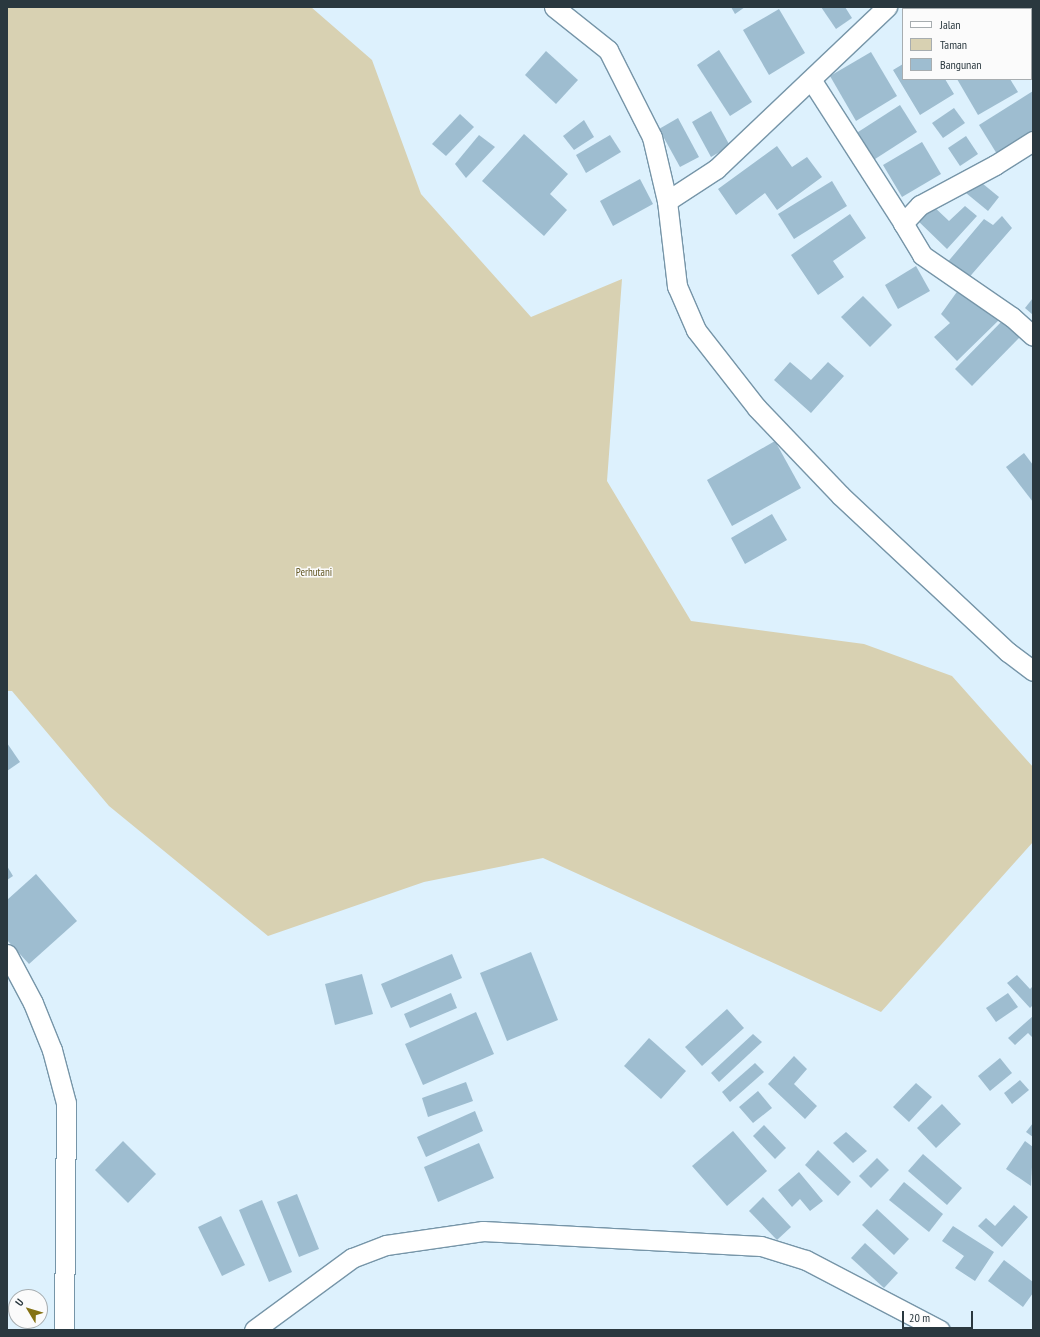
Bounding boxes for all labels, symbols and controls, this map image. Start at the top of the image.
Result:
legend [902,8,1032,80]
text: Jalan [940,17,961,32]
text: Taman [940,37,967,52]
text: Bangunan [940,57,981,72]
park label: Perhutani [296,565,332,579]
north arrow [8,1289,48,1329]
text: U [12,1296,27,1309]
scale bar [904,1303,975,1329]
text: 20 m [909,1310,930,1325]

